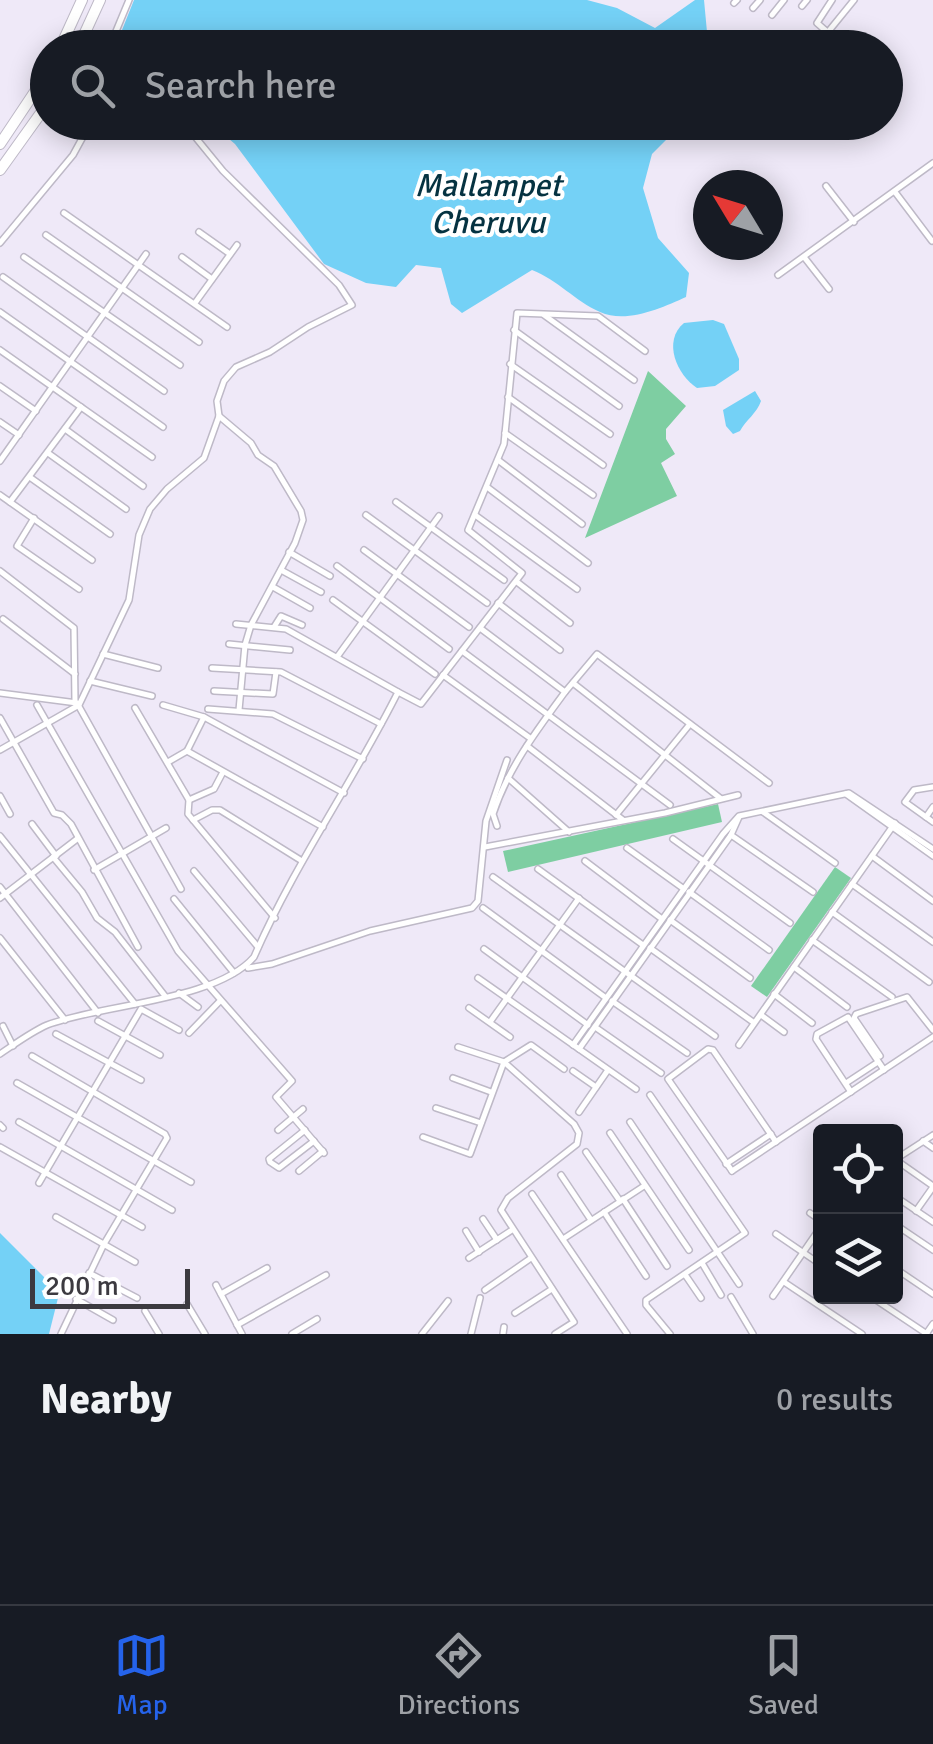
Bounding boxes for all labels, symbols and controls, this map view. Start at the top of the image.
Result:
search box [30,30,903,140]
icon: search [65,58,120,113]
text: Search here [145,62,337,109]
water label: Mallampet Cheruvu [415,166,565,242]
north arrow [693,170,783,260]
map controls [813,1124,903,1304]
button: locate [813,1124,903,1214]
button: layers [813,1214,903,1304]
scale bar [30,1264,190,1308]
text: 200 m [45,1269,119,1303]
text: Nearby [40,1374,172,1425]
text: 0 results [776,1380,893,1419]
tab: Map [114,1628,169,1722]
tab: Directions [398,1628,520,1722]
tab: Saved [748,1628,819,1722]

